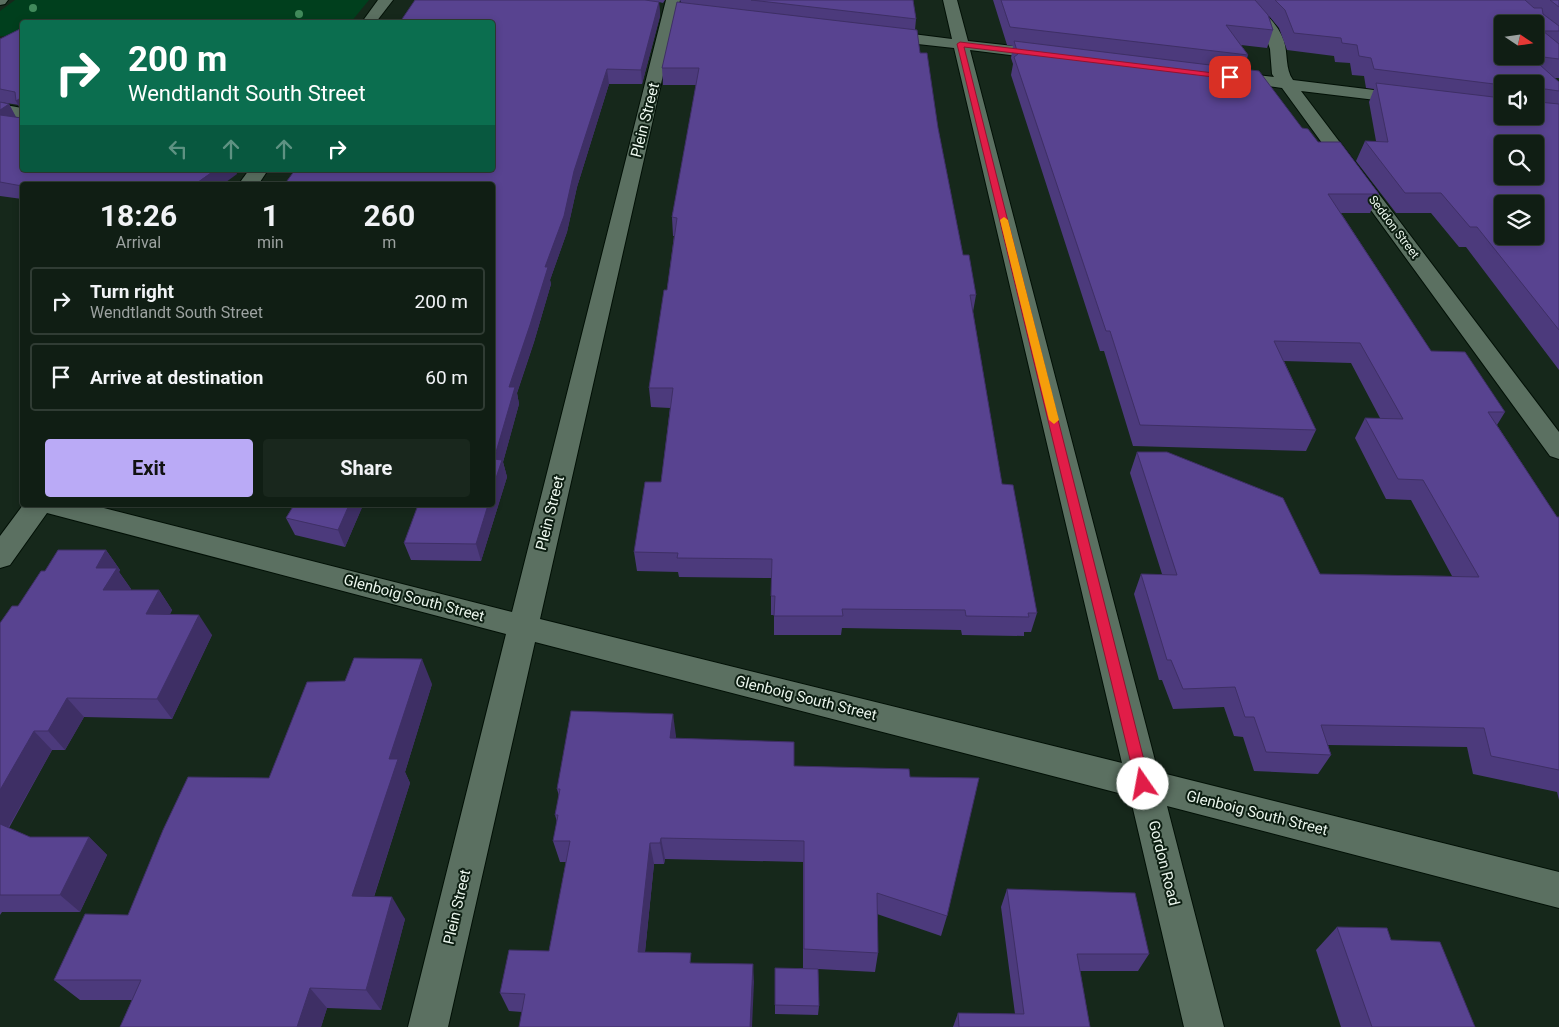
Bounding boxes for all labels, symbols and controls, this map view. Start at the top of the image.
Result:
north arrow [1494,15,1544,65]
map controls [1494,15,1544,245]
text: 200 m [128,39,227,80]
icon: right [45,40,110,105]
pin [1209,56,1251,98]
icon: arrive [1216,63,1244,91]
button: sound [1494,75,1544,125]
text: Wendtlandt South Street [128,81,366,106]
street label: Plein Street [627,81,663,159]
icon: left [164,135,192,163]
icon: ahead [217,135,245,163]
icon: ahead [270,135,298,163]
icon: right [323,135,351,163]
button: search [1494,135,1544,185]
street label: Seddon Street [1366,193,1422,261]
button: layers [1494,195,1544,245]
text: 18:26 [100,198,177,233]
text: 1 [262,198,279,233]
text: 260 [364,198,415,233]
text: Arrival [116,233,161,252]
text: min [257,233,284,252]
text: m [382,233,396,252]
text: Turn right [90,280,174,303]
icon: right [47,287,75,315]
text: 200 m [415,290,468,313]
text: Wendtlandt South Street [90,303,263,322]
icon: arrive [47,363,75,391]
text: Arrive at destination [90,366,263,389]
text: 60 m [425,366,468,389]
button: Exit [45,439,253,497]
button: Share [263,439,470,497]
street label: Plein Street [532,474,568,552]
street label: Glenboig South Street [342,571,486,625]
street label: Glenboig South Street [733,672,879,724]
position arrow [1116,757,1168,809]
street label: Glenboig South Street [1184,787,1330,839]
street label: Gordon Road [1145,819,1183,907]
street label: Plein Street [440,868,474,946]

